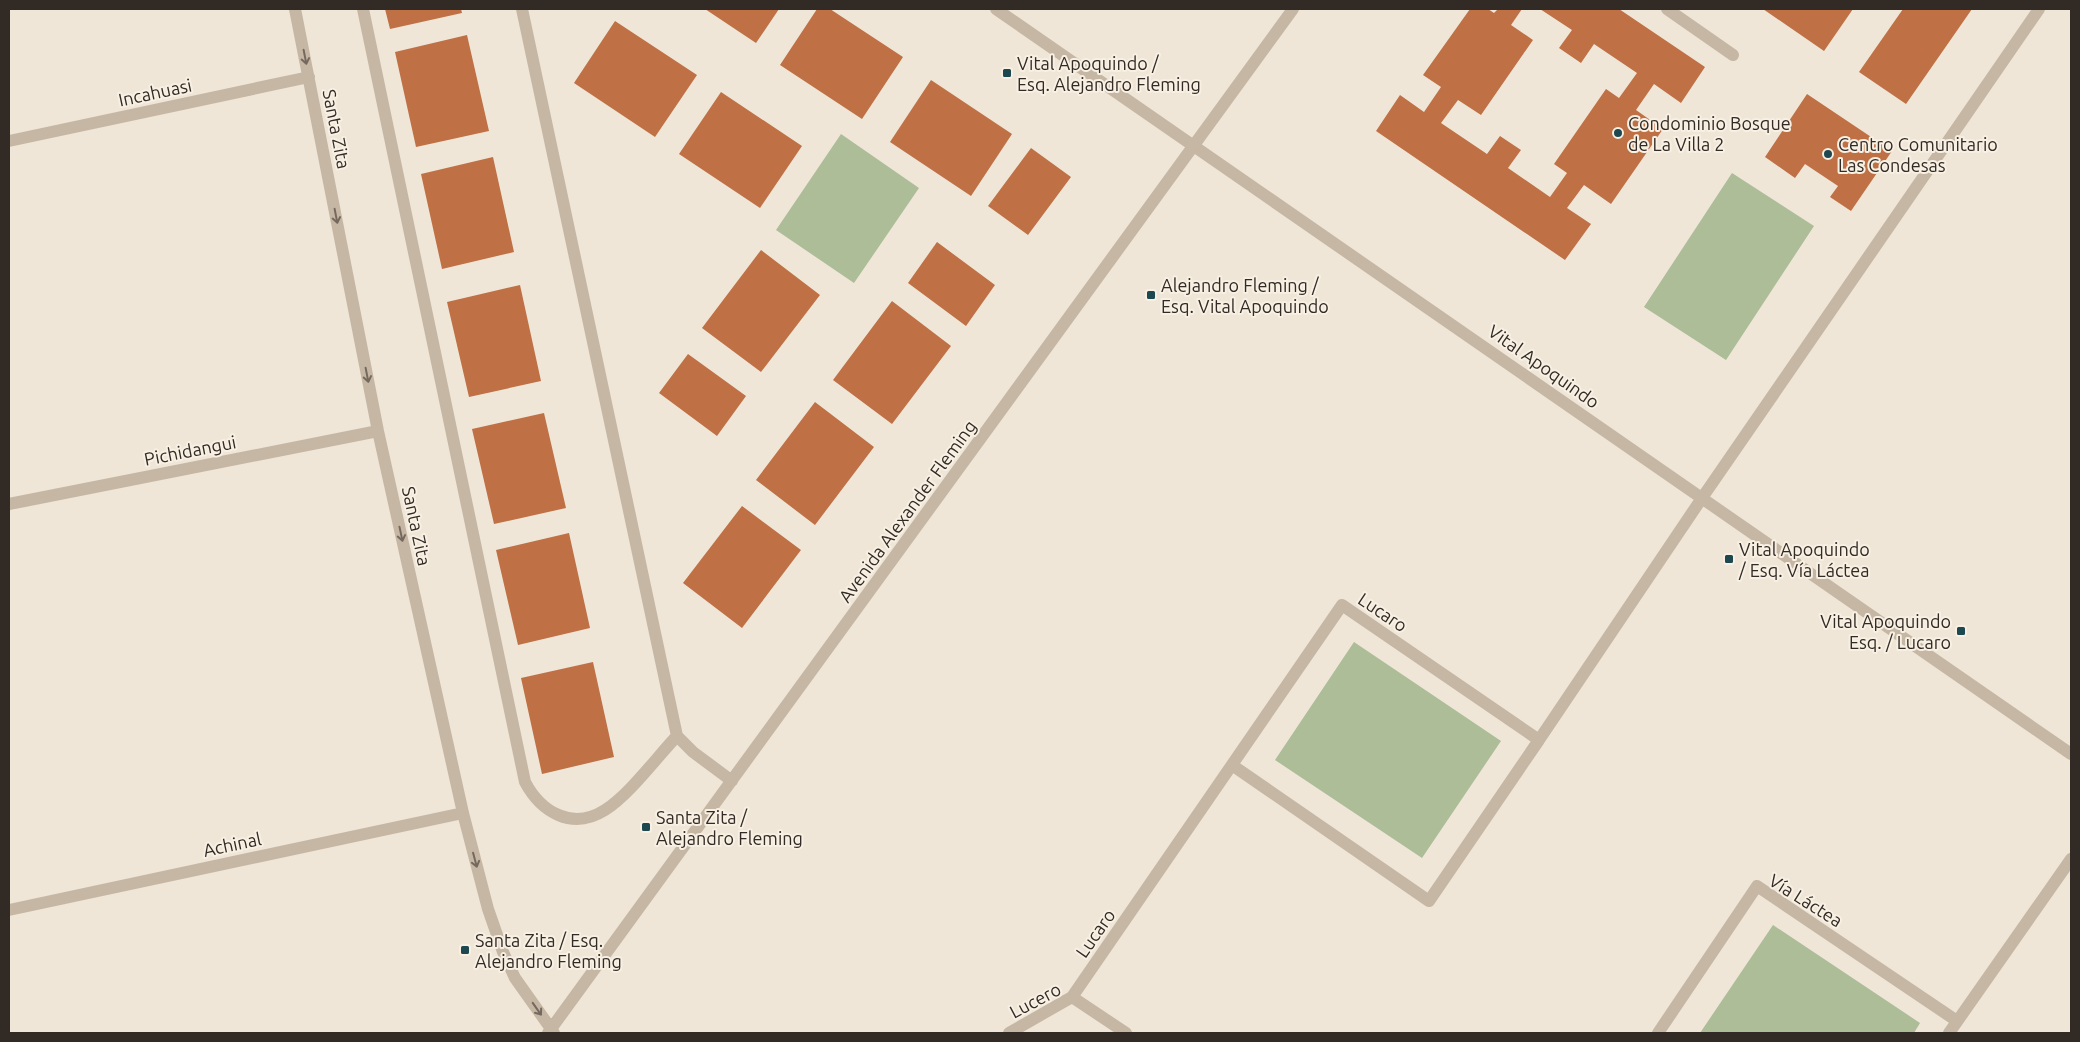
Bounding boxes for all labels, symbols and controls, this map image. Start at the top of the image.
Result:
one-way arrow [300,48,310,64]
place label: Vital Apoquindo / Esq. Alejandro Fleming [1017,53,1201,94]
marker: Vital Apoquindo / Esq. Alejandro Fleming [1001,67,1013,79]
street label: Incahuasi [117,74,193,110]
street label: Santa Zita [320,88,354,170]
place label: Condominio Bosque de La Villa 2 [1628,113,1791,154]
marker: Condominio Bosque de La Villa 2 [1612,127,1624,139]
place label: Centro Comunitario Las Condesas [1838,134,1998,175]
marker: Centro Comunitario Las Condesas [1822,148,1834,160]
one-way arrow [332,208,341,224]
place label: Alejandro Fleming / Esq. Vital Apoquindo [1161,275,1329,316]
marker: Alejandro Fleming / Esq. Vital Apoquindo [1145,289,1157,301]
street label: Vital Apoquindo [1485,320,1603,412]
one-way arrow [363,367,373,383]
street label: Avenida Alexander Fleming [834,416,980,606]
street label: Pichidangui [142,431,238,469]
street label: Santa Zita [399,485,435,567]
one-way arrow [397,526,406,542]
place label: Vital Apoquindo / Esq. Vía Láctea [1738,539,1870,580]
marker: Vital Apoquindo / Esq. Vía Láctea [1723,553,1735,565]
street label: Lucaro [1355,589,1411,635]
place label: Vital Apoquindo Esq. / Lucaro [1820,611,1951,652]
marker: Vital Apoquindo Esq. / Lucaro [1955,625,1967,637]
place label: Santa Zita / Alejandro Fleming [656,807,803,848]
marker: Santa Zita / Alejandro Fleming [640,821,652,833]
street label: Achinal [201,828,263,860]
one-way arrow [471,852,481,868]
street label: Vía Láctea [1766,870,1846,930]
street label: Lucaro [1071,905,1119,961]
place label: Santa Zita / Esq. Alejandro Fleming [475,930,622,971]
marker: Santa Zita / Esq. Alejandro Fleming [459,944,471,956]
street label: Lucero [1006,978,1064,1022]
one-way arrow [532,1002,542,1016]

